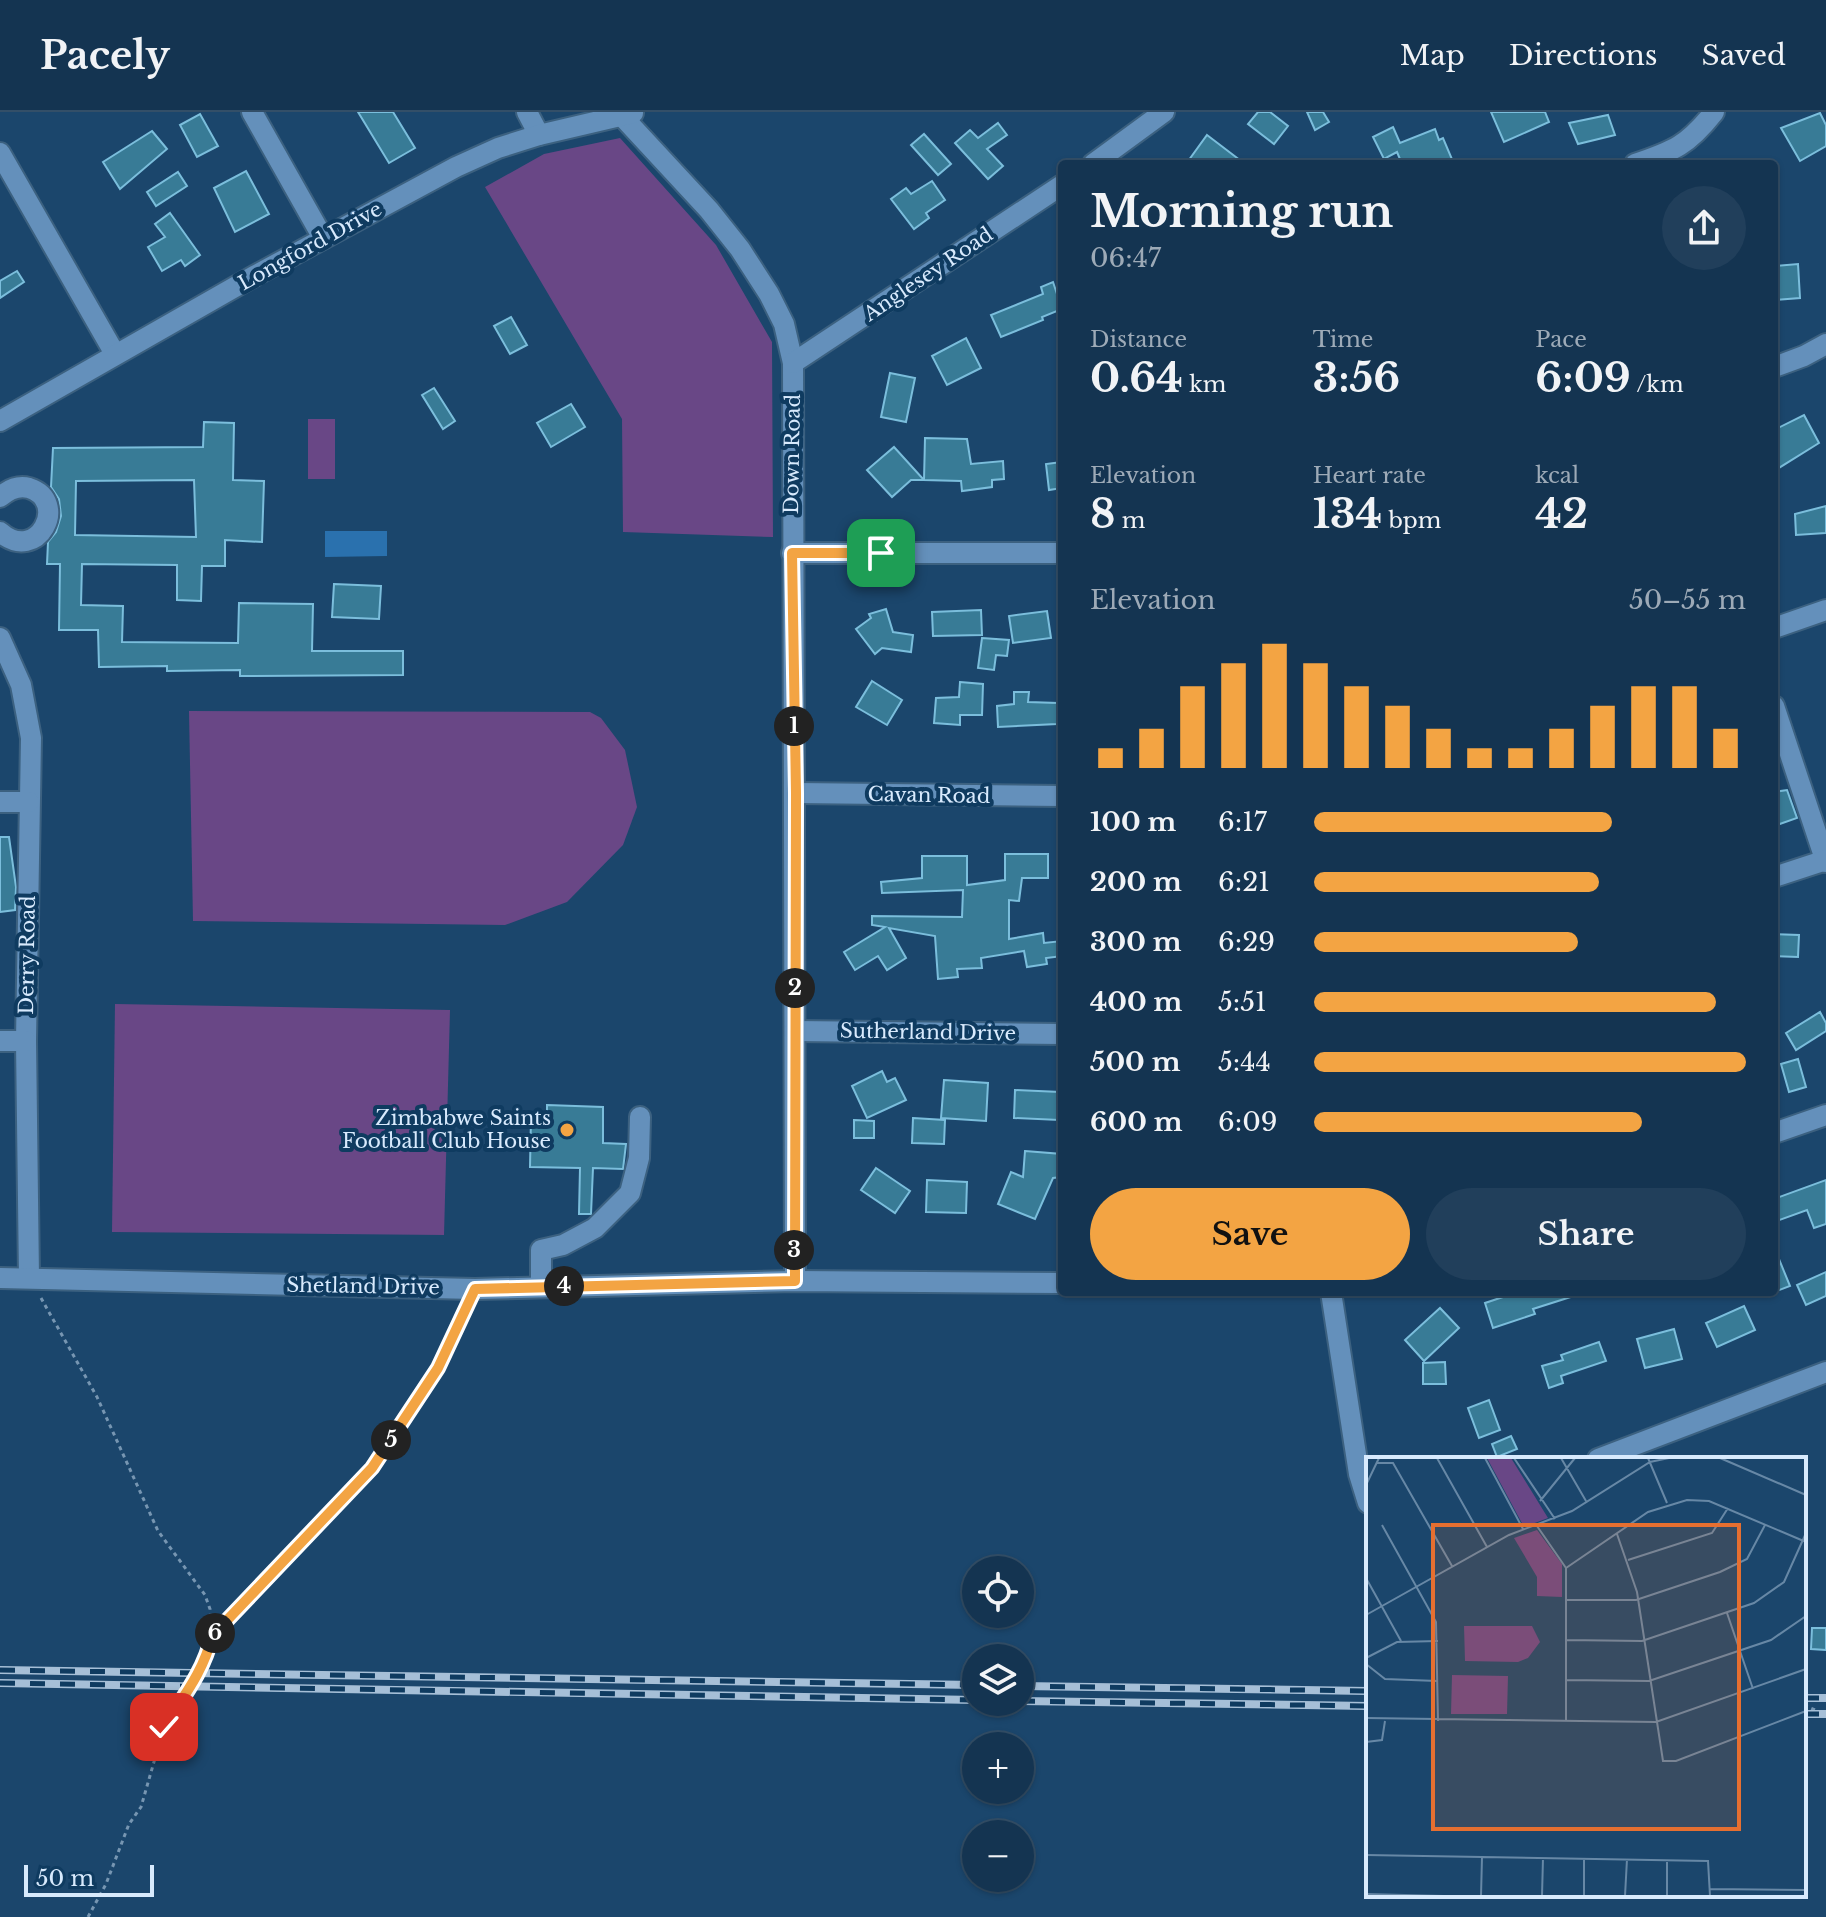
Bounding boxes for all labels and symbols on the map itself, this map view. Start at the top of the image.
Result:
street label: Longford Drive [234,197,386,295]
street label: Anglesey Road [858,222,997,327]
street label: Down Road [779,394,805,514]
pin [847,519,915,587]
pin: 1 [774,706,814,746]
street label: Cavan Road [868,782,990,808]
street label: Derry Road [14,895,40,1015]
pin: 2 [775,968,815,1008]
street label: Sutherland Drive [840,1018,1016,1046]
place label: Zimbabwe Saints Football Club House [342,1106,551,1153]
marker: Zimbabwe Saints Football Club House [558,1121,576,1139]
pin: 3 [774,1230,814,1270]
pin: 4 [544,1266,584,1306]
street label: Shetland Drive [286,1273,440,1299]
pin: 5 [371,1420,411,1460]
inset map [1366,1457,1806,1897]
pin: 6 [195,1613,235,1653]
pin [130,1693,198,1761]
scale bar [24,1861,154,1897]

